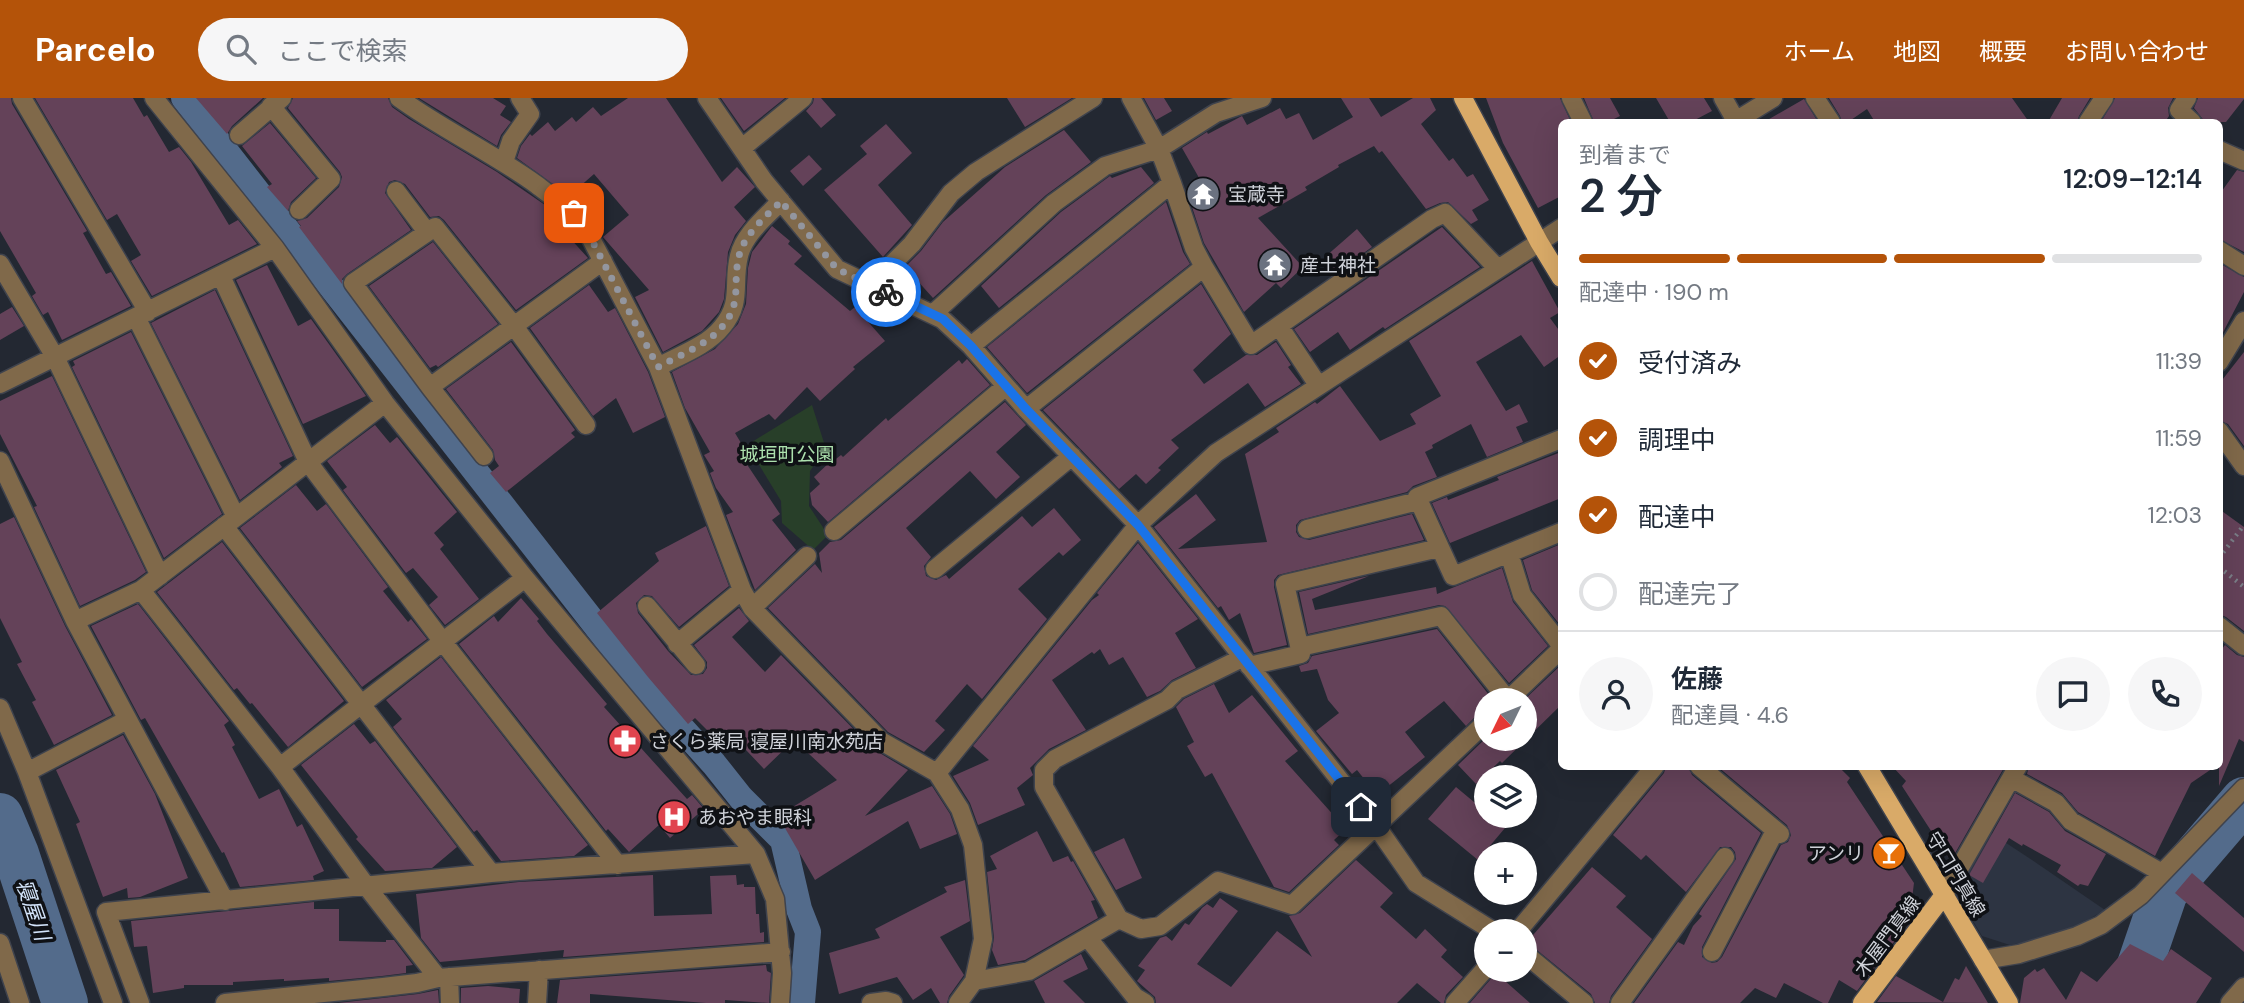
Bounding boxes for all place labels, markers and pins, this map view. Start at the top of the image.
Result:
temple icon: 宝蔵寺 [1184,175,1222,213]
place label: 宝蔵寺 [1228,182,1285,207]
pin [544,183,604,243]
temple icon: 産土神社 [1256,246,1294,284]
place label: 産土神社 [1300,253,1376,278]
pharmacy icon: さくら薬局 寝屋川南水苑店 [606,722,644,760]
place label: さくら薬局 寝屋川南水苑店 [650,729,883,754]
pin [1331,777,1391,837]
hospital icon: あおやま眼科 [655,798,693,836]
place label: あおやま眼科 [698,805,812,830]
bar icon: アンリ [1870,834,1908,872]
place label: アンリ [1808,841,1864,866]

